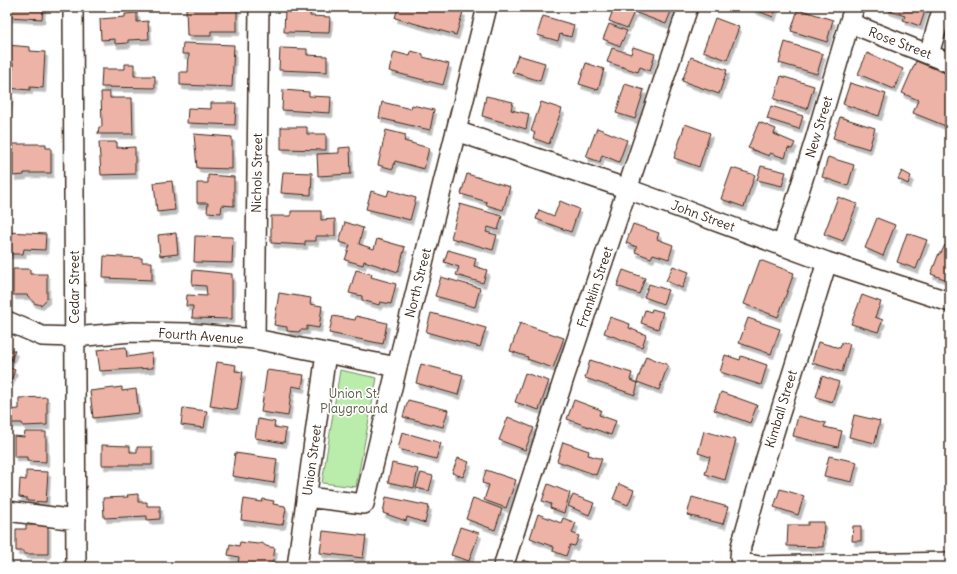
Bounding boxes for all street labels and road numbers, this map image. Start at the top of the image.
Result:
street label: Rose Street [866,23,935,63]
street label: New Street [802,93,837,160]
street label: Nichols Street [248,132,266,213]
street label: John Street [669,197,738,236]
street label: Franklin Street [573,244,617,330]
street label: North Street [401,246,435,320]
street label: Cedar Street [66,250,83,324]
street label: Fourth Avenue [158,325,244,347]
street label: Kimball Street [761,367,801,450]
street label: Union Street [299,423,326,497]

